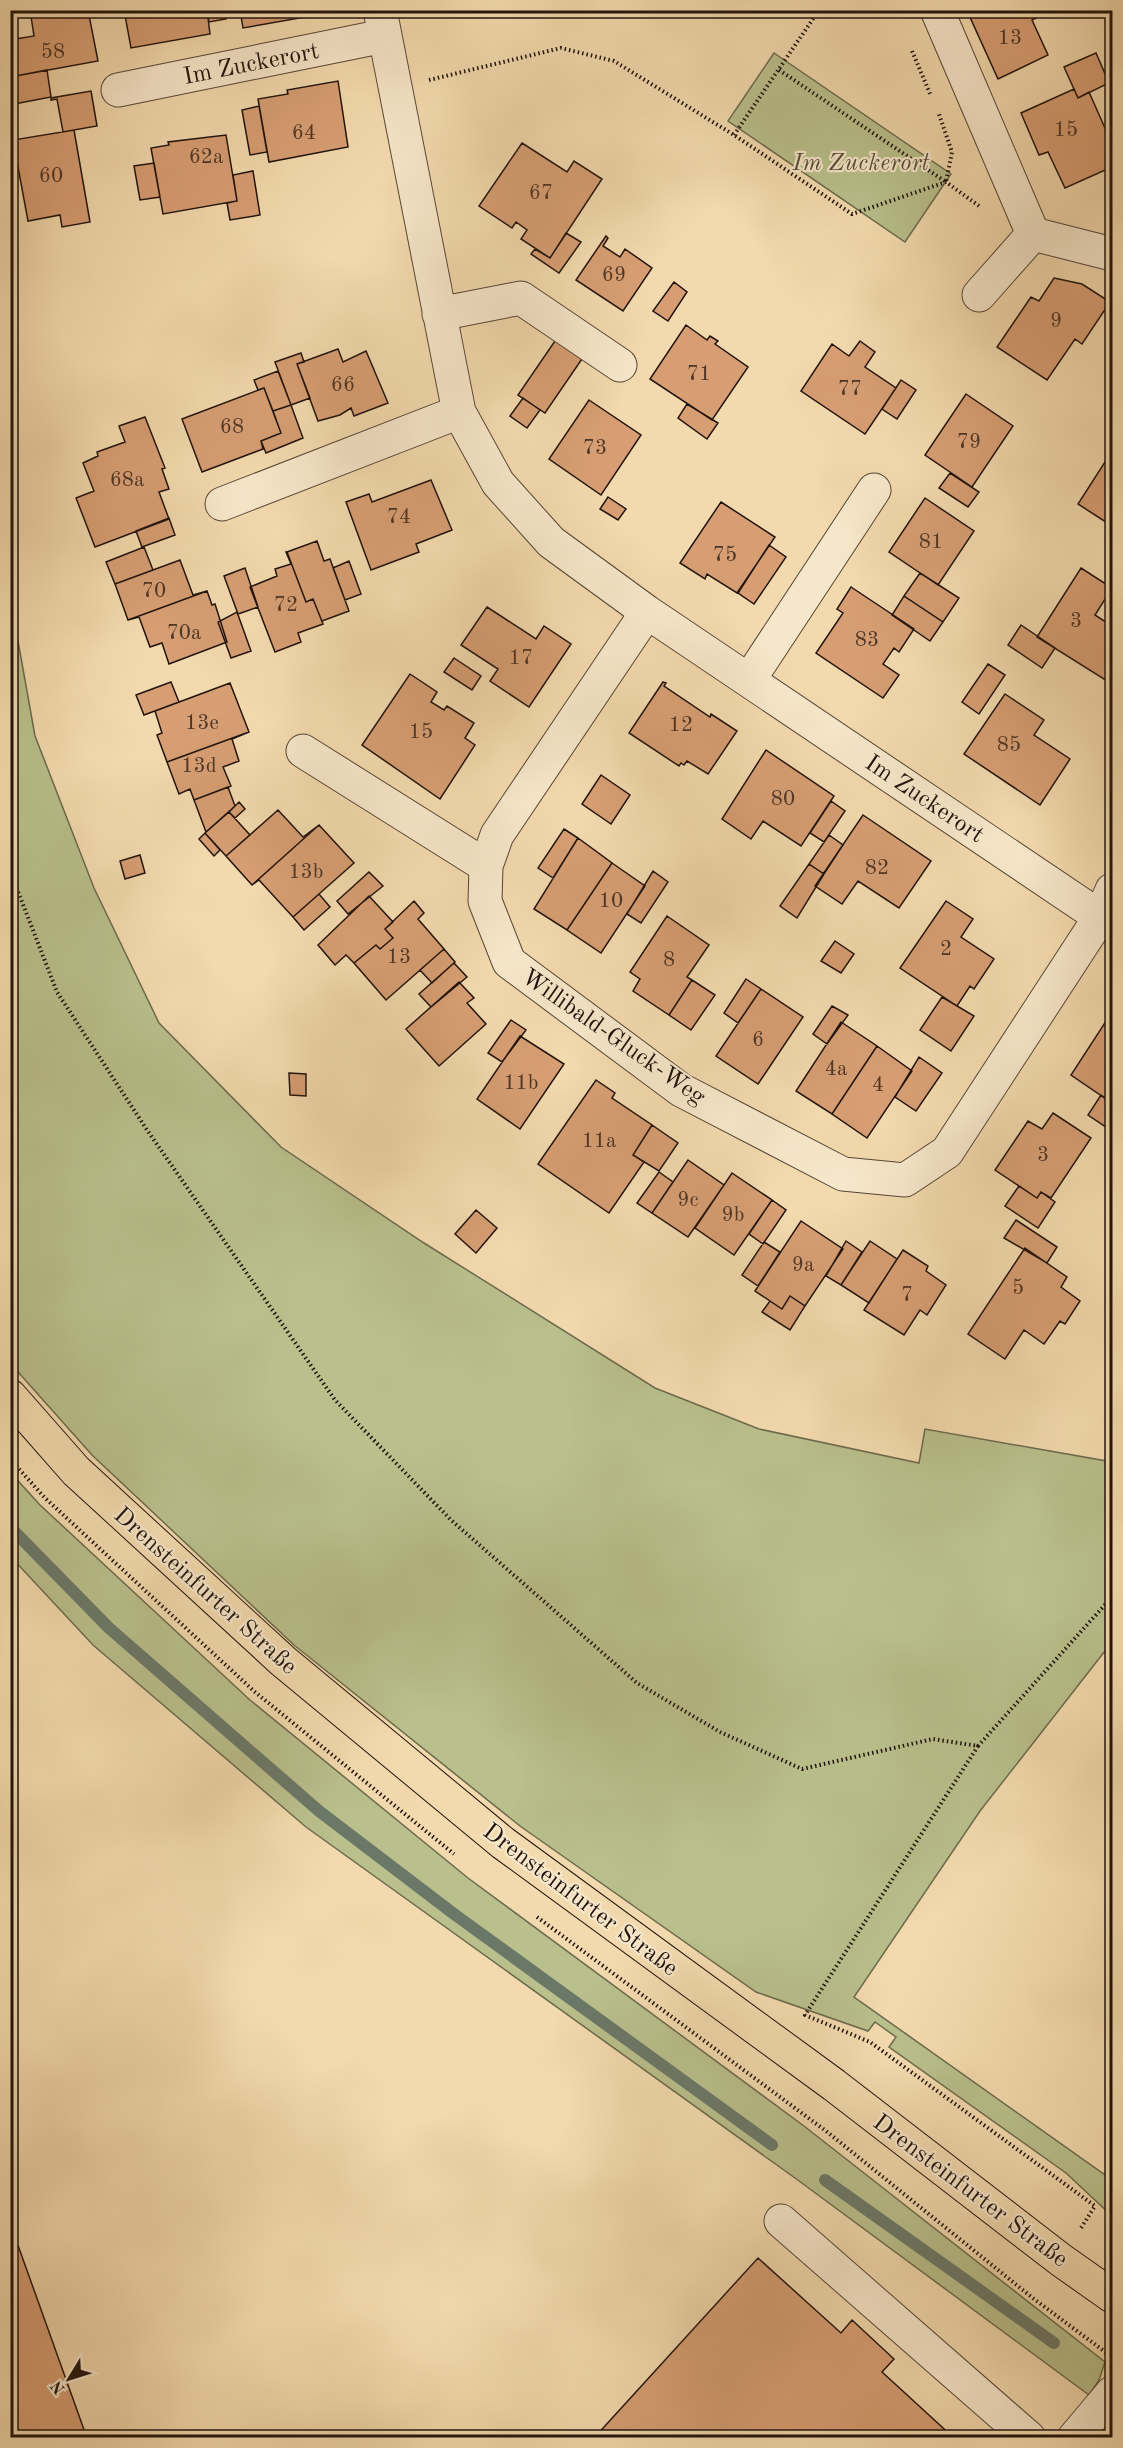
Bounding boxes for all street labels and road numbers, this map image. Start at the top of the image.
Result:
street label: Im Zuckerort [182,40,321,90]
street label: Im Zuckerort [860,751,988,848]
street label: Willibald-Gluck-Weg [517,965,709,1110]
street label: Drensteinfurter Straße [109,1503,301,1680]
street label: Drensteinfurter Straße [478,1820,682,1982]
street label: Drensteinfurter Straße [868,2111,1072,2273]

